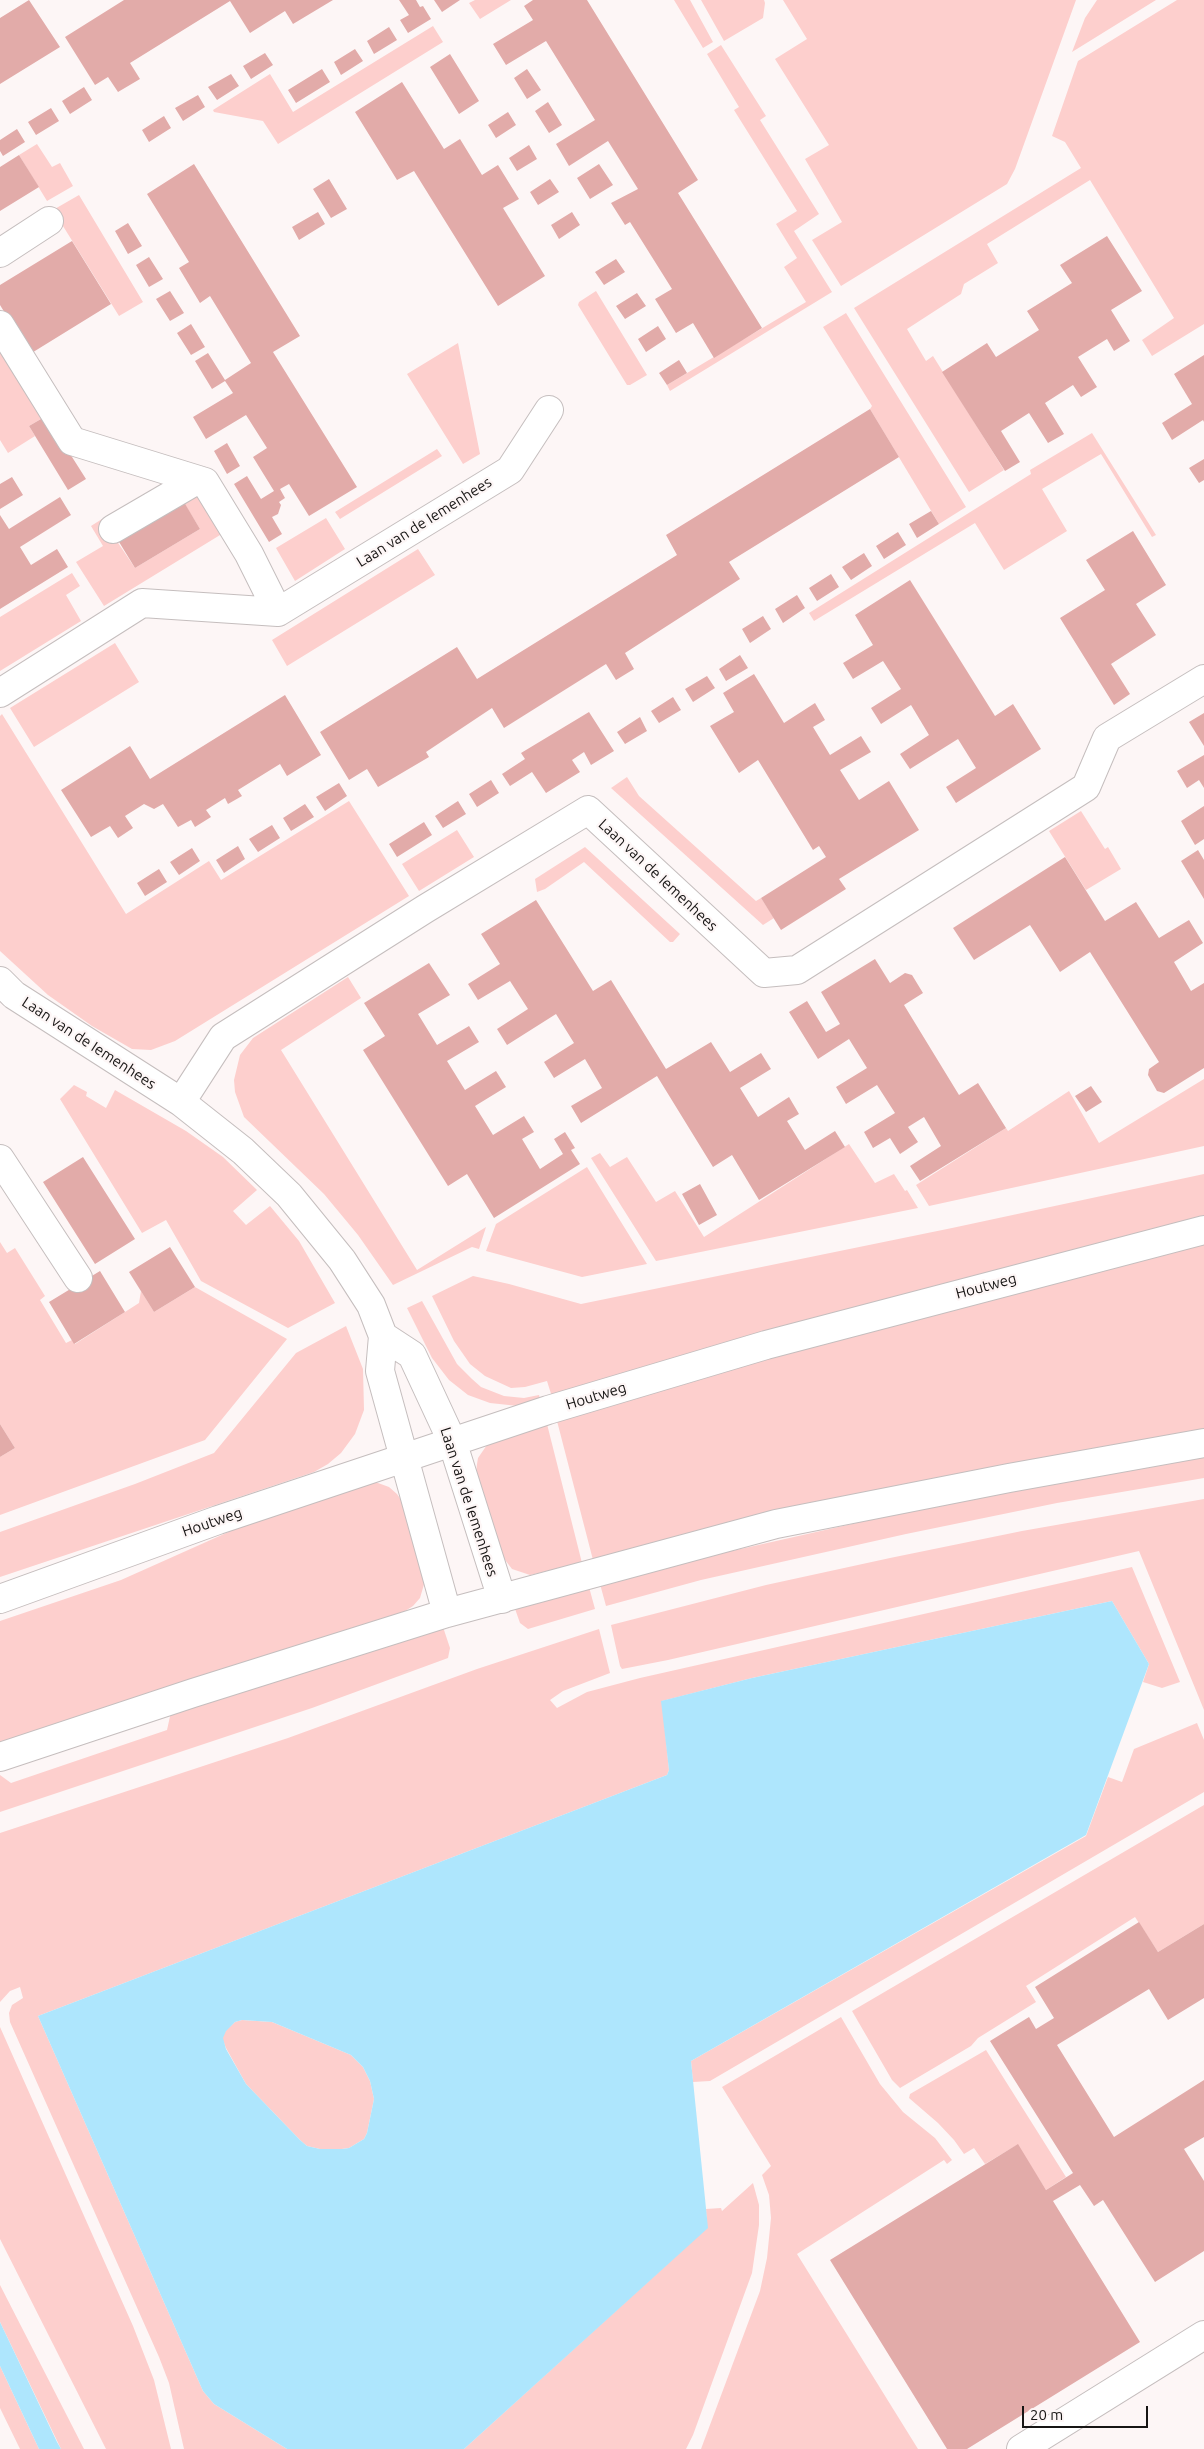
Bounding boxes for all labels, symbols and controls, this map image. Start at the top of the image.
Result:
street label: Laan van de Iemenhees [353,473,495,571]
street label: Laan van de Iemenhees [595,815,721,935]
street label: Laan van de Iemenhees [19,993,159,1093]
street label: Houtweg [954,1269,1018,1303]
street label: Houtweg [564,1378,628,1414]
street label: Laan van de Iemenhees [436,1425,502,1579]
street label: Houtweg [180,1503,244,1541]
scale bar [1024,2396,1150,2428]
text: 20 m [1030,2406,1063,2423]

